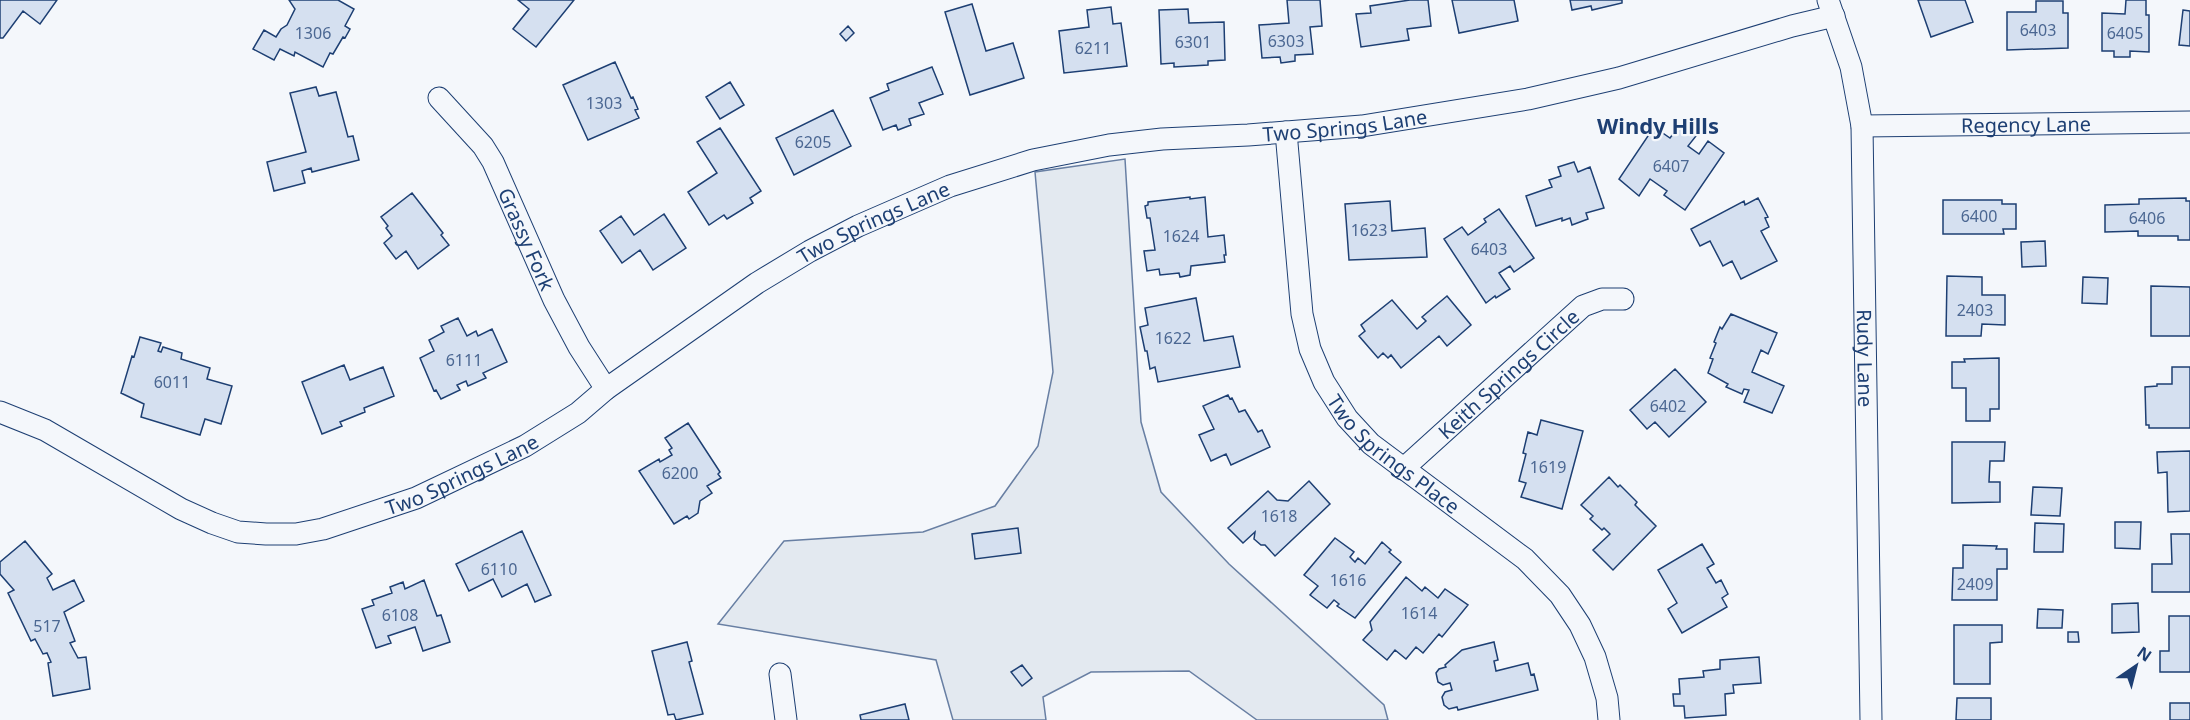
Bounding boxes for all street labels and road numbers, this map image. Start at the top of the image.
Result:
street label: Two Springs Lane [1262,102,1429,147]
street label: Regency Lane [1961,110,2091,138]
street label: Two Springs Lane [792,174,953,269]
street label: Grassy Fork [492,183,562,295]
street label: Keith Springs Circle [1432,303,1585,445]
street label: Rudy Lane [1851,309,1880,407]
street label: Two Springs Place [1322,389,1466,520]
street label: Two Springs Lane [382,428,543,521]

